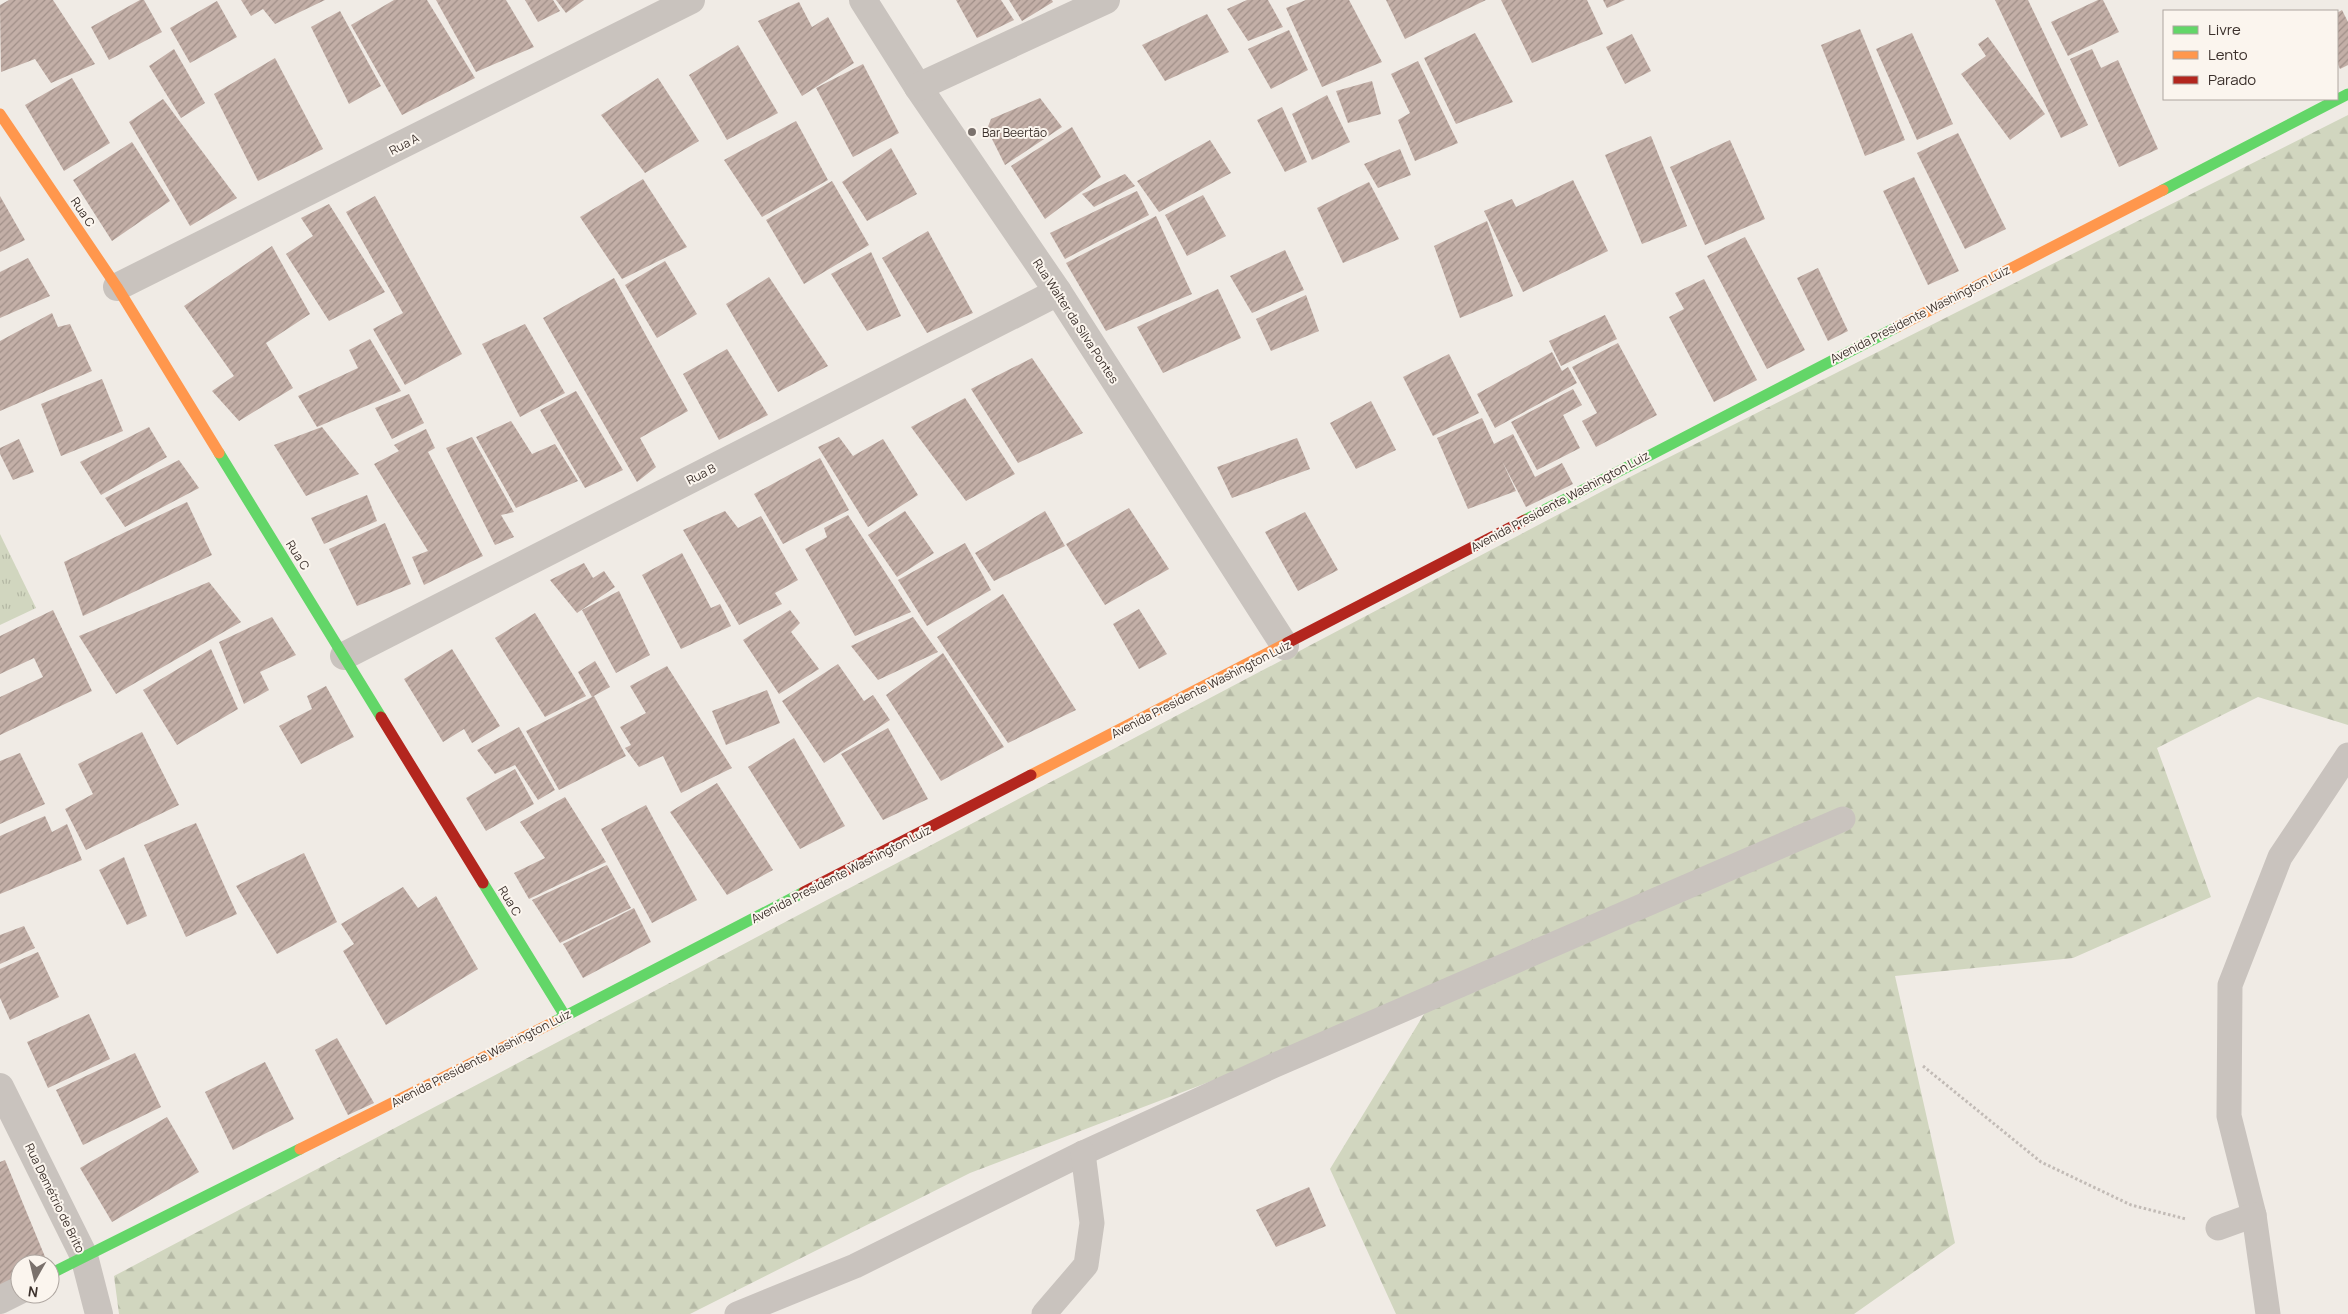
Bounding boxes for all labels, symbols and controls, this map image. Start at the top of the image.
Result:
legend [2163,10,2338,100]
text: Livre [2208,19,2241,40]
text: Lento [2208,44,2248,65]
text: Parado [2208,69,2256,90]
place label: Bar Beertão [982,124,1047,141]
marker: Bar Beertão [966,126,978,138]
street label: Rua A [386,129,422,159]
street label: Rua C [67,194,99,230]
street label: Rua Walter da Silva Pontes [1029,255,1123,387]
street label: Avenida Presidente Washington Luiz [1827,261,2013,367]
street label: Avenida Presidente Washington Luiz [1468,447,1652,555]
street label: Rua B [683,459,719,489]
street label: Rua C [282,537,314,574]
street label: Avenida Presidente Washington Luiz [1108,636,1294,742]
street label: Avenida Presidente Washington Luiz [748,821,934,927]
street label: Rua C [494,883,526,920]
street label: Avenida Presidente Washington Luiz [388,1005,574,1111]
street label: Rua Demétrio de Brito [21,1140,89,1256]
north arrow [10,1254,60,1304]
text: N [27,1282,39,1302]

